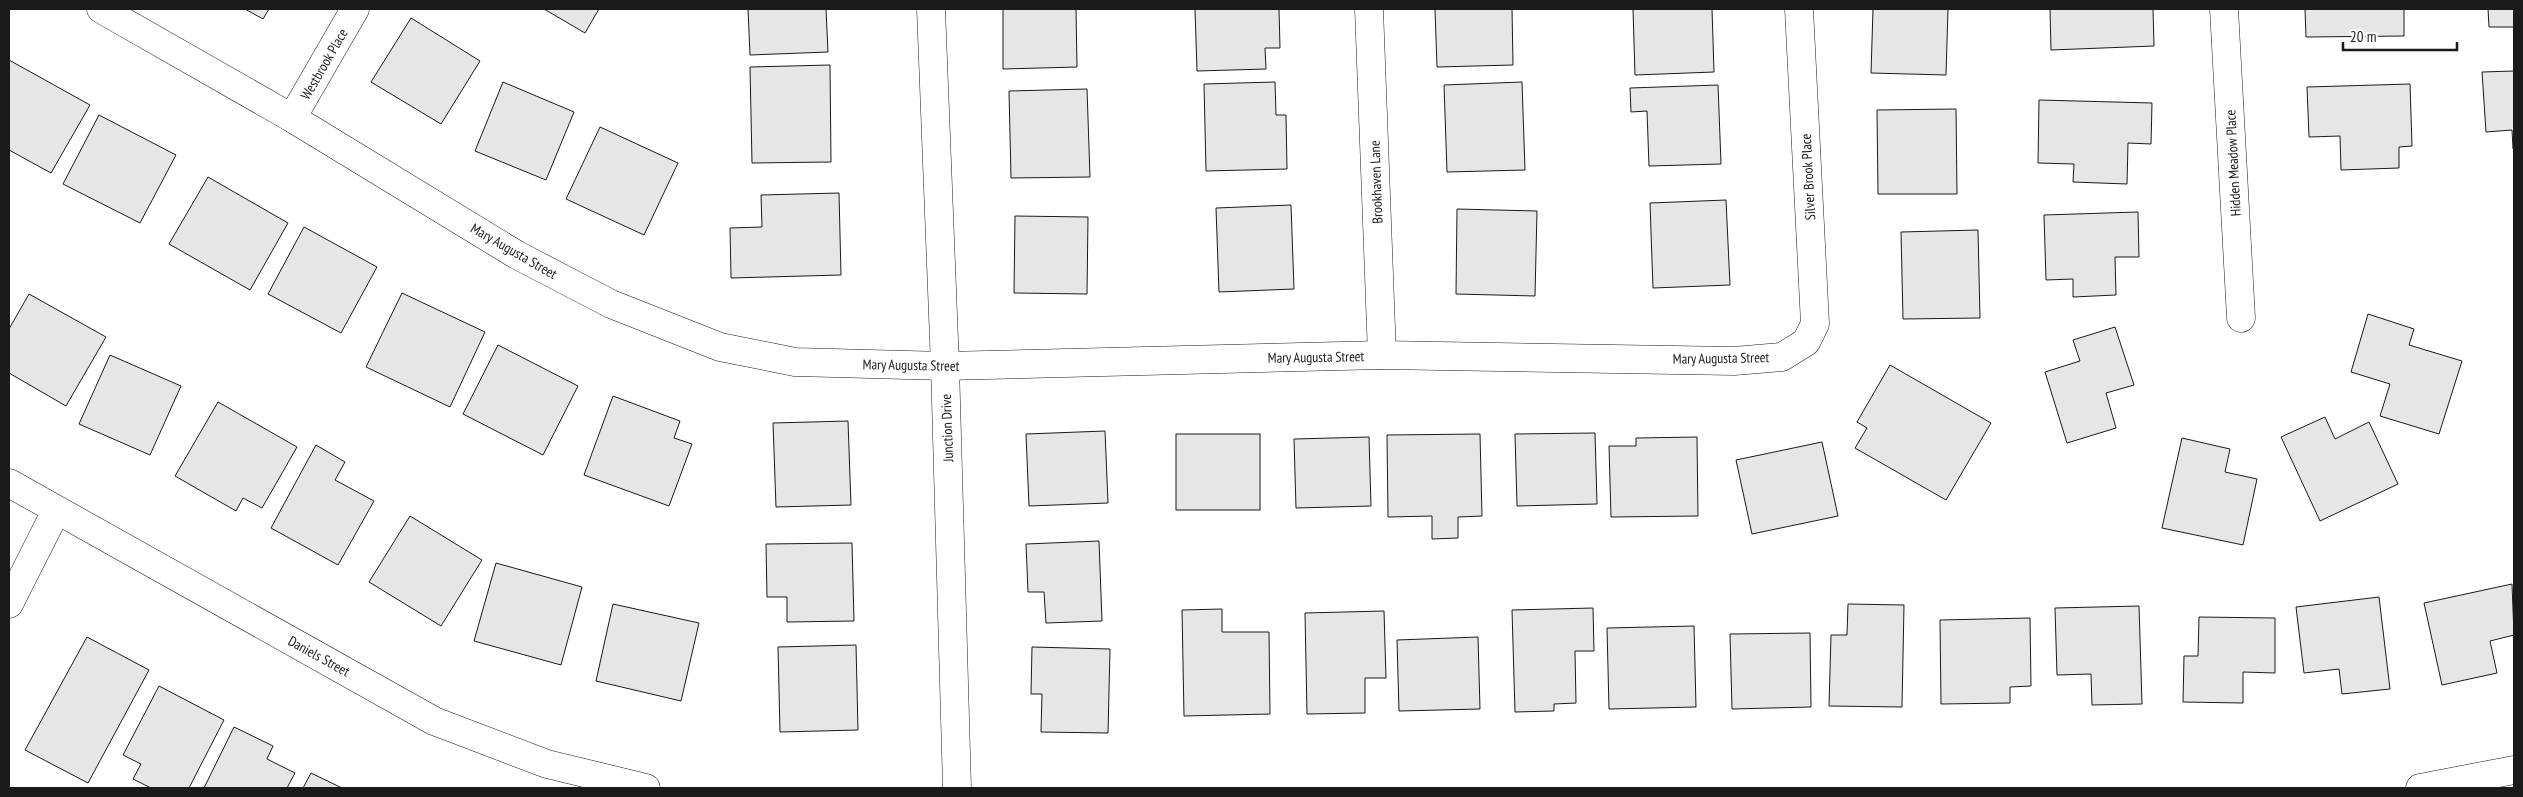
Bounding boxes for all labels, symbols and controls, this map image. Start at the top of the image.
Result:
scale bar [2343,20,2457,52]
street label: Westbrook Place [296,25,352,103]
text: 20 m [2350,27,2376,46]
street label: Hidden Meadow Place [2221,109,2245,217]
street label: Silver Brook Place [1797,133,1819,221]
street label: Brookhaven Lane [1366,140,1386,224]
street label: Mary Augusta Street [468,219,561,283]
street label: Mary Augusta Street [1267,347,1365,367]
street label: Mary Augusta Street [1672,348,1770,368]
street label: Mary Augusta Street [862,355,960,375]
street label: Junction Drive [937,393,957,463]
street label: Daniels Street [285,632,353,680]

